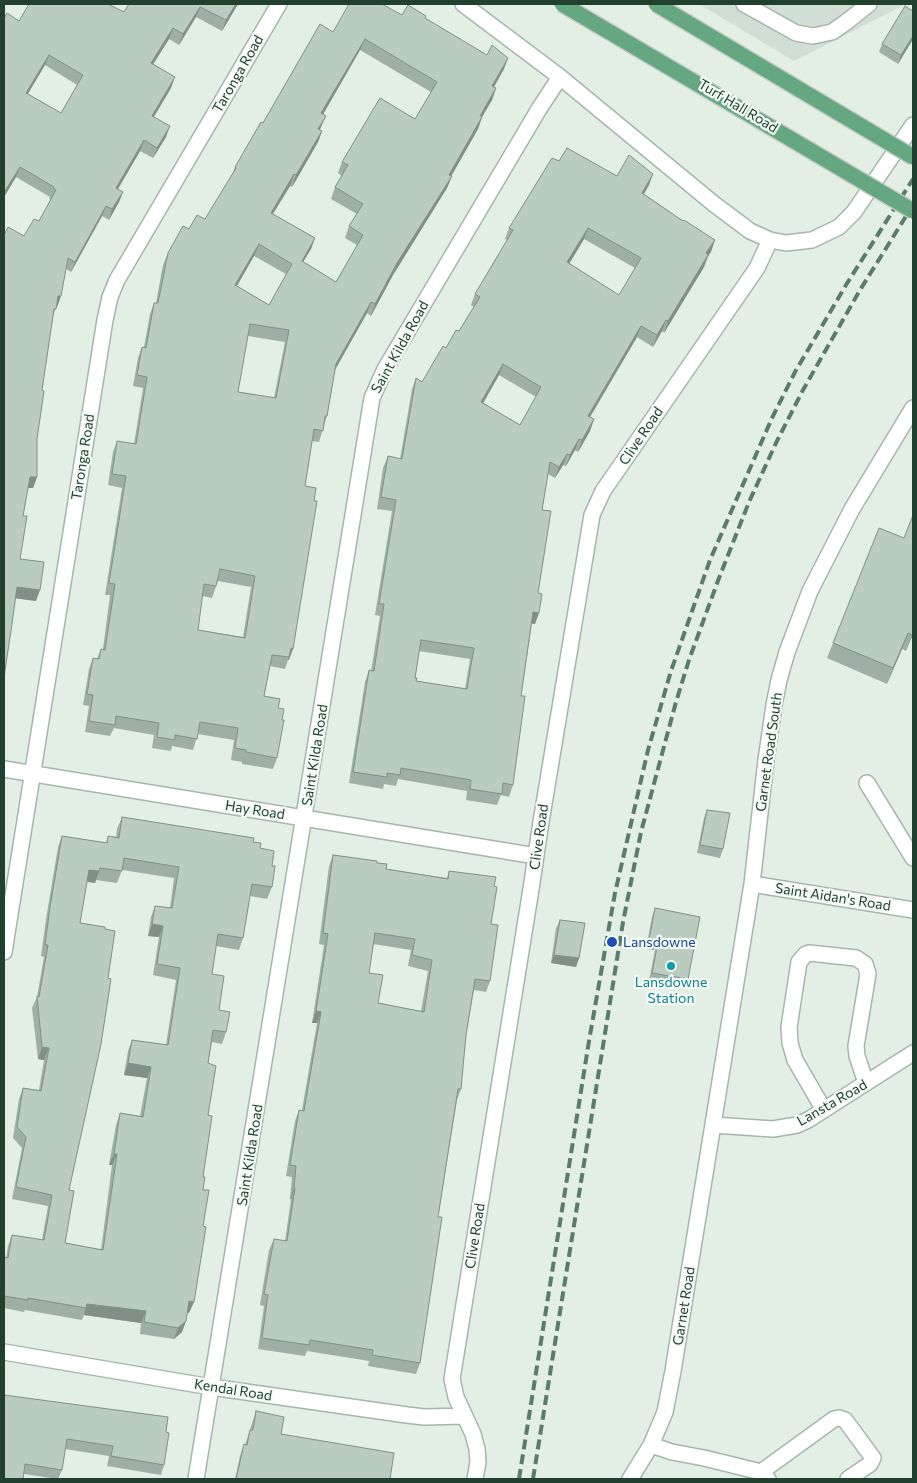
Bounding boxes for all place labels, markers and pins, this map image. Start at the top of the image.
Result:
place label: Lansdowne [623,934,696,950]
marker: Lansdowne [605,935,619,949]
marker: Lansdowne Station [665,960,677,972]
place label: Lansdowne Station [635,974,707,1006]

